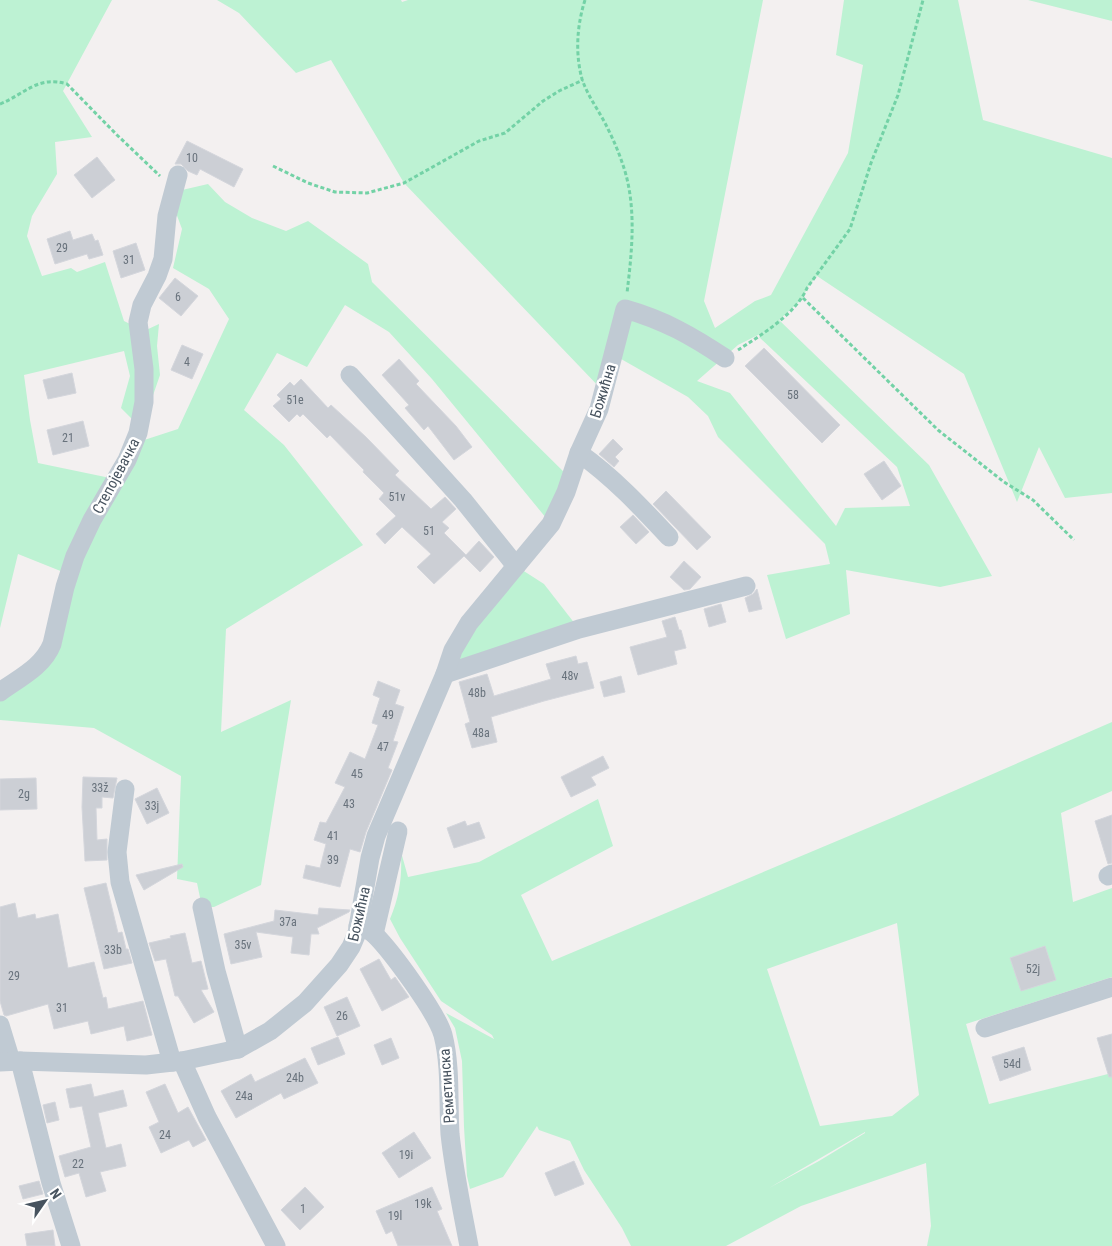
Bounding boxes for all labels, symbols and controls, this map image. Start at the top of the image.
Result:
house number: 10 [186,151,198,165]
house number: 29 [56,241,68,255]
house number: 31 [123,253,135,267]
house number: 6 [175,290,181,304]
house number: 4 [184,355,190,369]
street label: Божићна [586,362,620,420]
house number: 58 [787,388,799,402]
house number: 51e [286,393,304,407]
house number: 21 [62,431,74,445]
street label: Степојевачка [89,435,143,517]
house number: 51v [389,490,405,504]
house number: 51 [423,524,435,538]
house number: 48v [562,669,578,683]
house number: 48b [468,686,486,700]
house number: 49 [382,708,394,722]
house number: 48a [472,726,490,740]
house number: 47 [377,740,389,754]
house number: 45 [351,767,363,781]
house number: 33ž [91,781,109,795]
house number: 2g [18,787,30,801]
house number: 43 [343,797,355,811]
house number: 33j [145,799,159,813]
house number: 41 [327,829,339,843]
house number: 39 [327,853,339,867]
street label: Божићна [344,885,374,943]
house number: 37a [279,915,297,929]
house number: 35v [235,938,251,952]
house number: 33b [104,943,122,957]
house number: 52j [1026,962,1040,976]
house number: 29 [8,969,20,983]
house number: 31 [56,1001,68,1015]
house number: 26 [336,1009,348,1023]
street label: Реметинска [435,1048,459,1124]
house number: 54d [1003,1057,1021,1071]
house number: 24b [286,1071,304,1085]
house number: 24a [235,1089,253,1103]
house number: 24 [159,1128,171,1142]
house number: 19i [399,1148,413,1162]
house number: 22 [72,1157,84,1171]
north arrow [20,1176,70,1226]
text: N [47,1186,65,1202]
house number: 19k [414,1197,432,1211]
house number: 1 [300,1202,306,1216]
house number: 19l [388,1209,402,1223]

